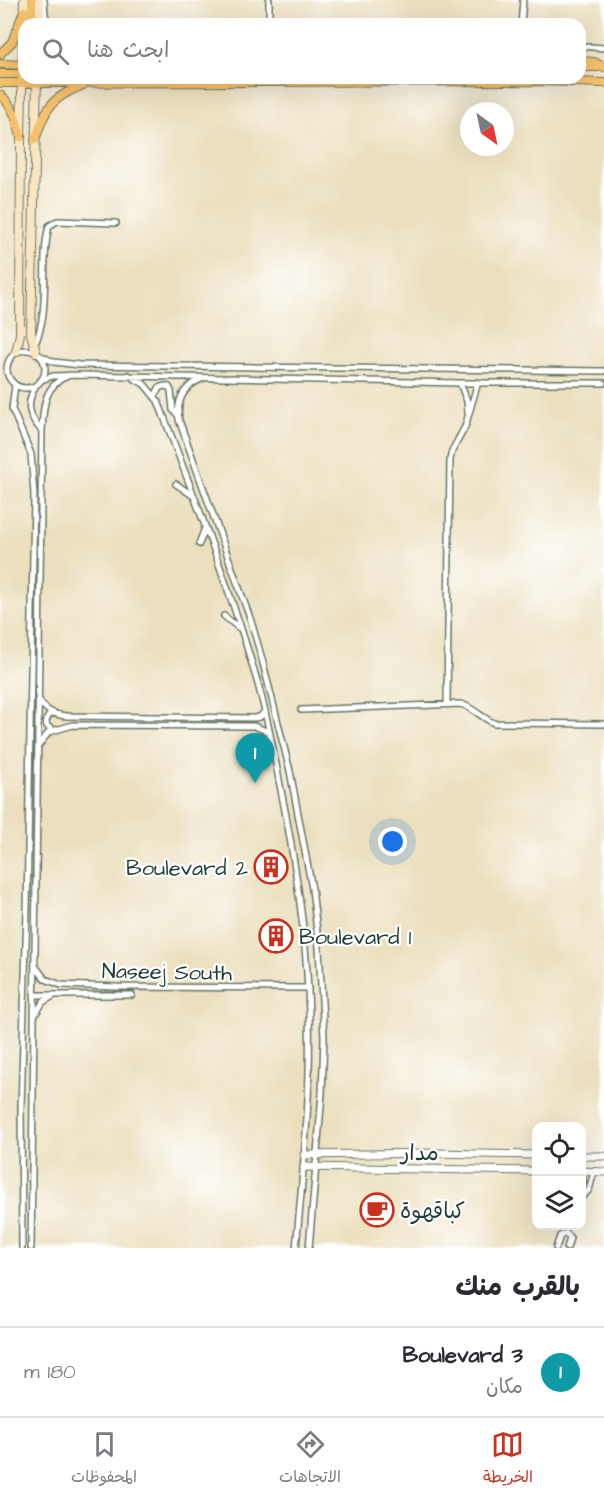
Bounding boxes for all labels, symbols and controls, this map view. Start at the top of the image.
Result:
search box [18,18,586,84]
icon: search [39,35,72,68]
text: ابحث هنا [87,35,169,66]
north arrow [460,102,514,156]
pin: 1 [236,734,274,783]
your location [378,827,407,856]
building icon: Boulevard 2 [253,849,289,885]
place label: Boulevard 2 [126,853,248,884]
building icon: Boulevard 1 [258,918,294,954]
place label: Boulevard 1 [299,922,411,953]
street label: Naseej South [102,956,232,989]
map controls [532,1122,586,1230]
button: locate [532,1122,586,1176]
street label: مدار [399,1138,439,1169]
button: layers [532,1176,586,1230]
cafe icon: كباقهوة [359,1192,395,1228]
place label: كباقهوة [400,1196,465,1227]
text: بالقرب منك [456,1269,580,1305]
text: Boulevard 3 [402,1340,523,1371]
text: 180 m [24,1358,76,1386]
text: 1 [559,1358,562,1386]
text: مكان [486,1373,523,1401]
tab: المحفوظات [71,1428,137,1491]
tab: الاتجاهات [279,1428,341,1491]
tab: الخريطة [483,1428,533,1491]

